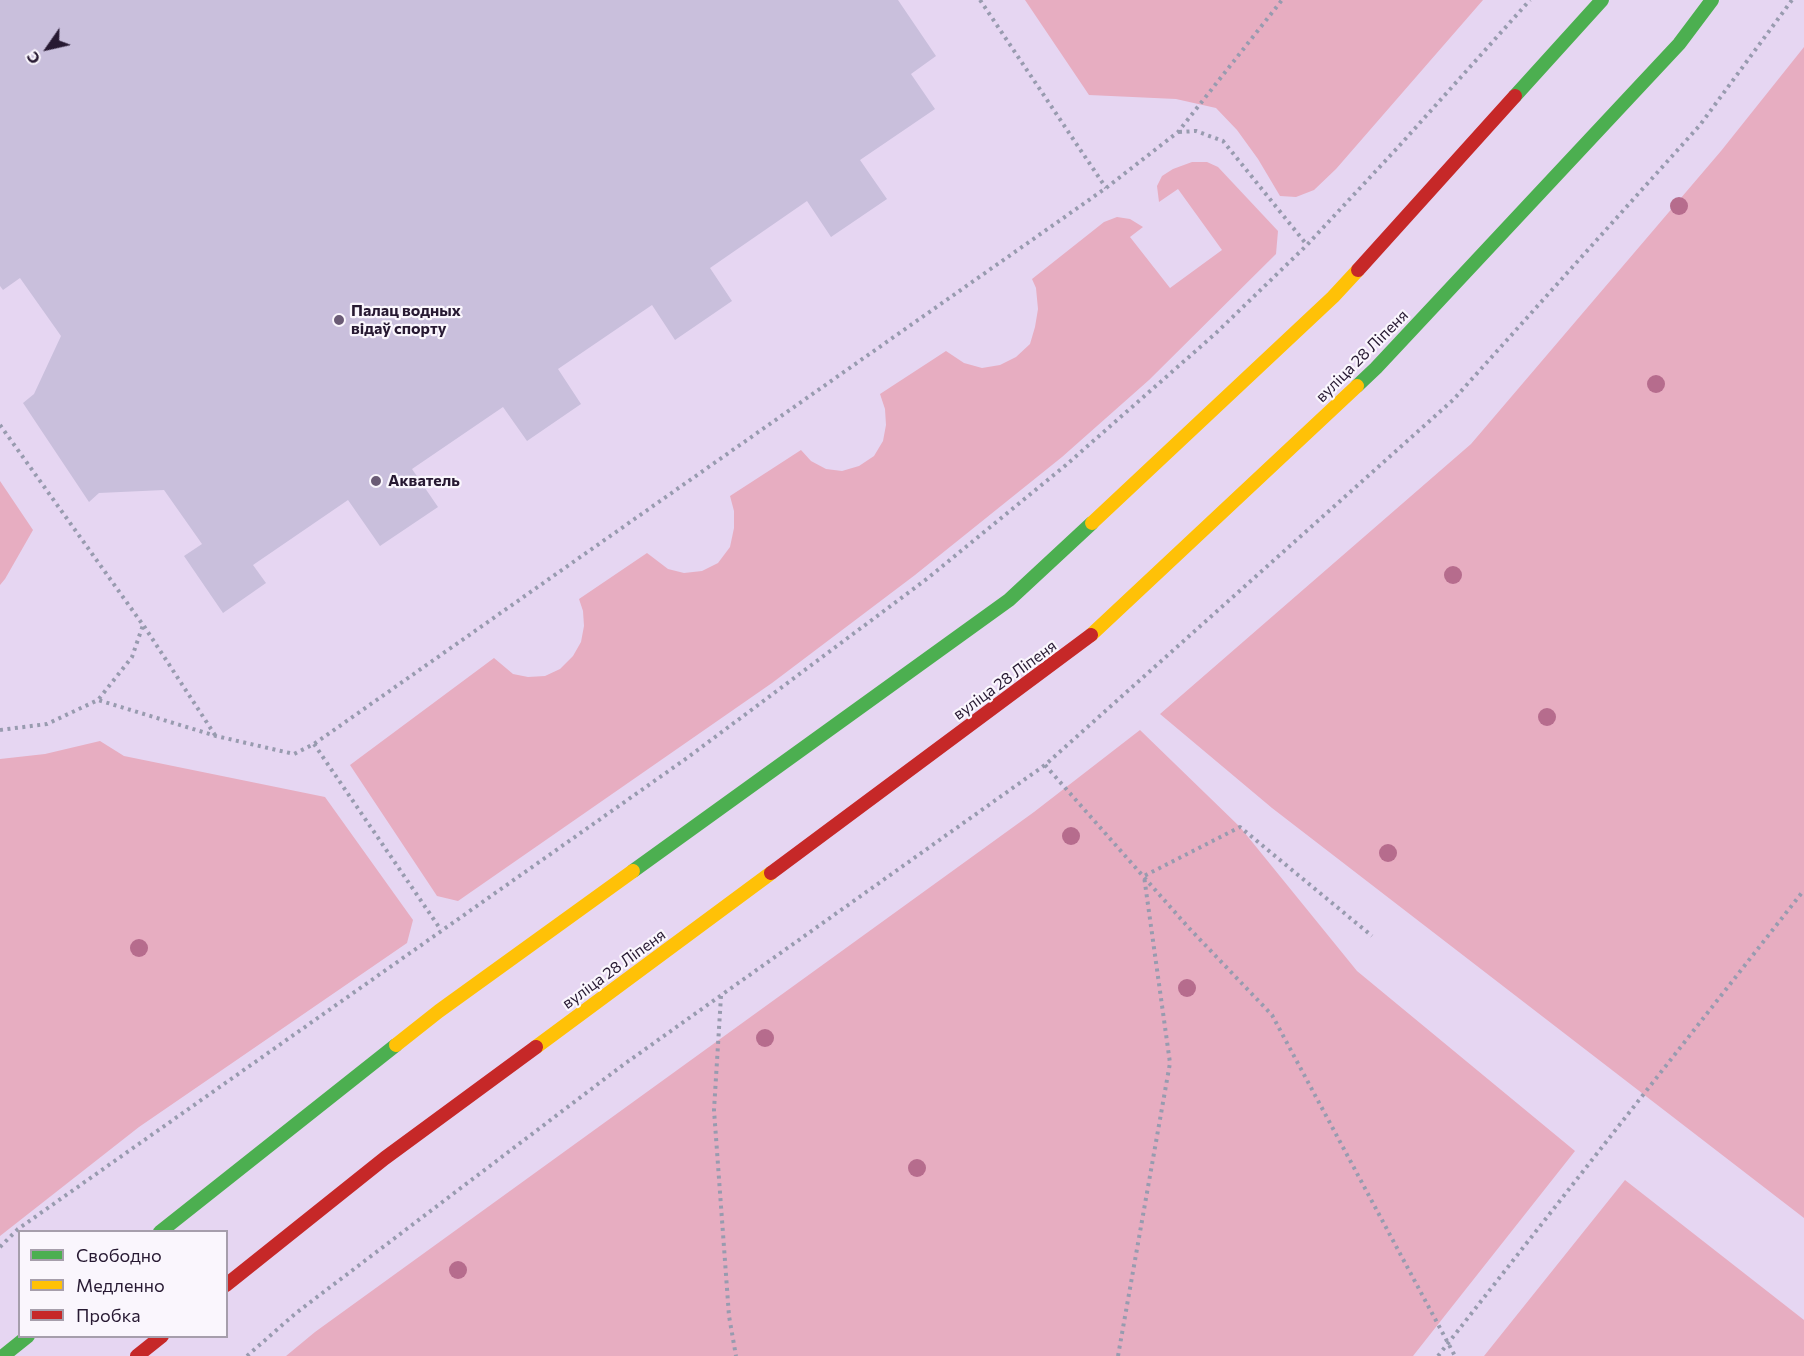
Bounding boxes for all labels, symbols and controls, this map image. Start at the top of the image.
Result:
north arrow [18,18,78,78]
text: С [22,48,44,68]
place label: Палац водных відаў спорту [351,301,461,339]
street label: вуліца 28 Ліпеня [1312,306,1412,406]
marker: Палац водных відаў спорту [332,313,346,327]
place label: Акватель [388,471,460,491]
marker: Акватель [369,474,383,488]
street label: вуліца 28 Ліпеня [950,636,1060,724]
street label: вуліца 28 Ліпеня [559,925,669,1013]
legend [18,1230,228,1338]
text: Свободно [76,1244,162,1266]
text: Медленно [76,1274,165,1296]
text: Пробка [76,1304,141,1326]

